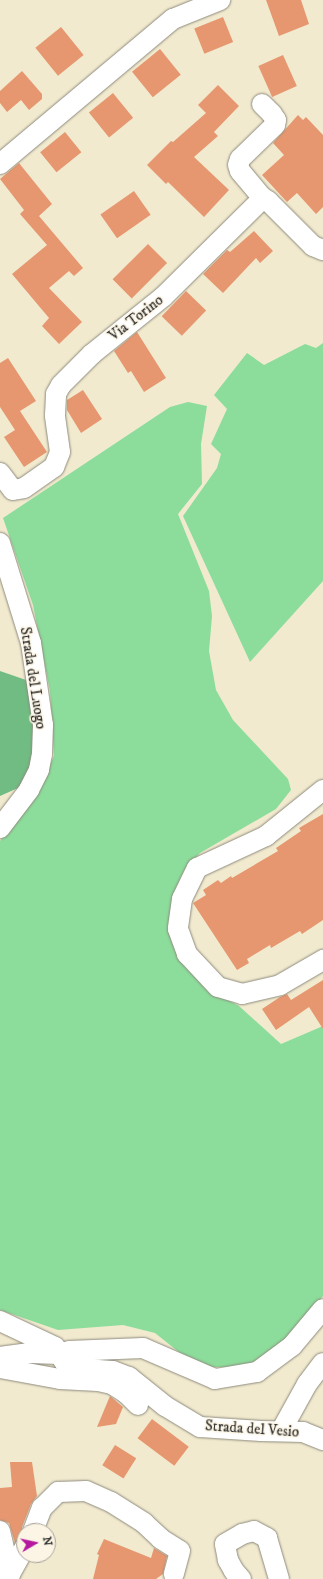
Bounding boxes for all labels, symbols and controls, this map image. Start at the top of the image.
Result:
street label: Via Torino [105,291,167,345]
street label: Strada del Luogo [16,626,50,730]
street label: Strada del Vesio [204,1417,300,1441]
north arrow [16,1523,56,1563]
text: N [39,1536,54,1547]

